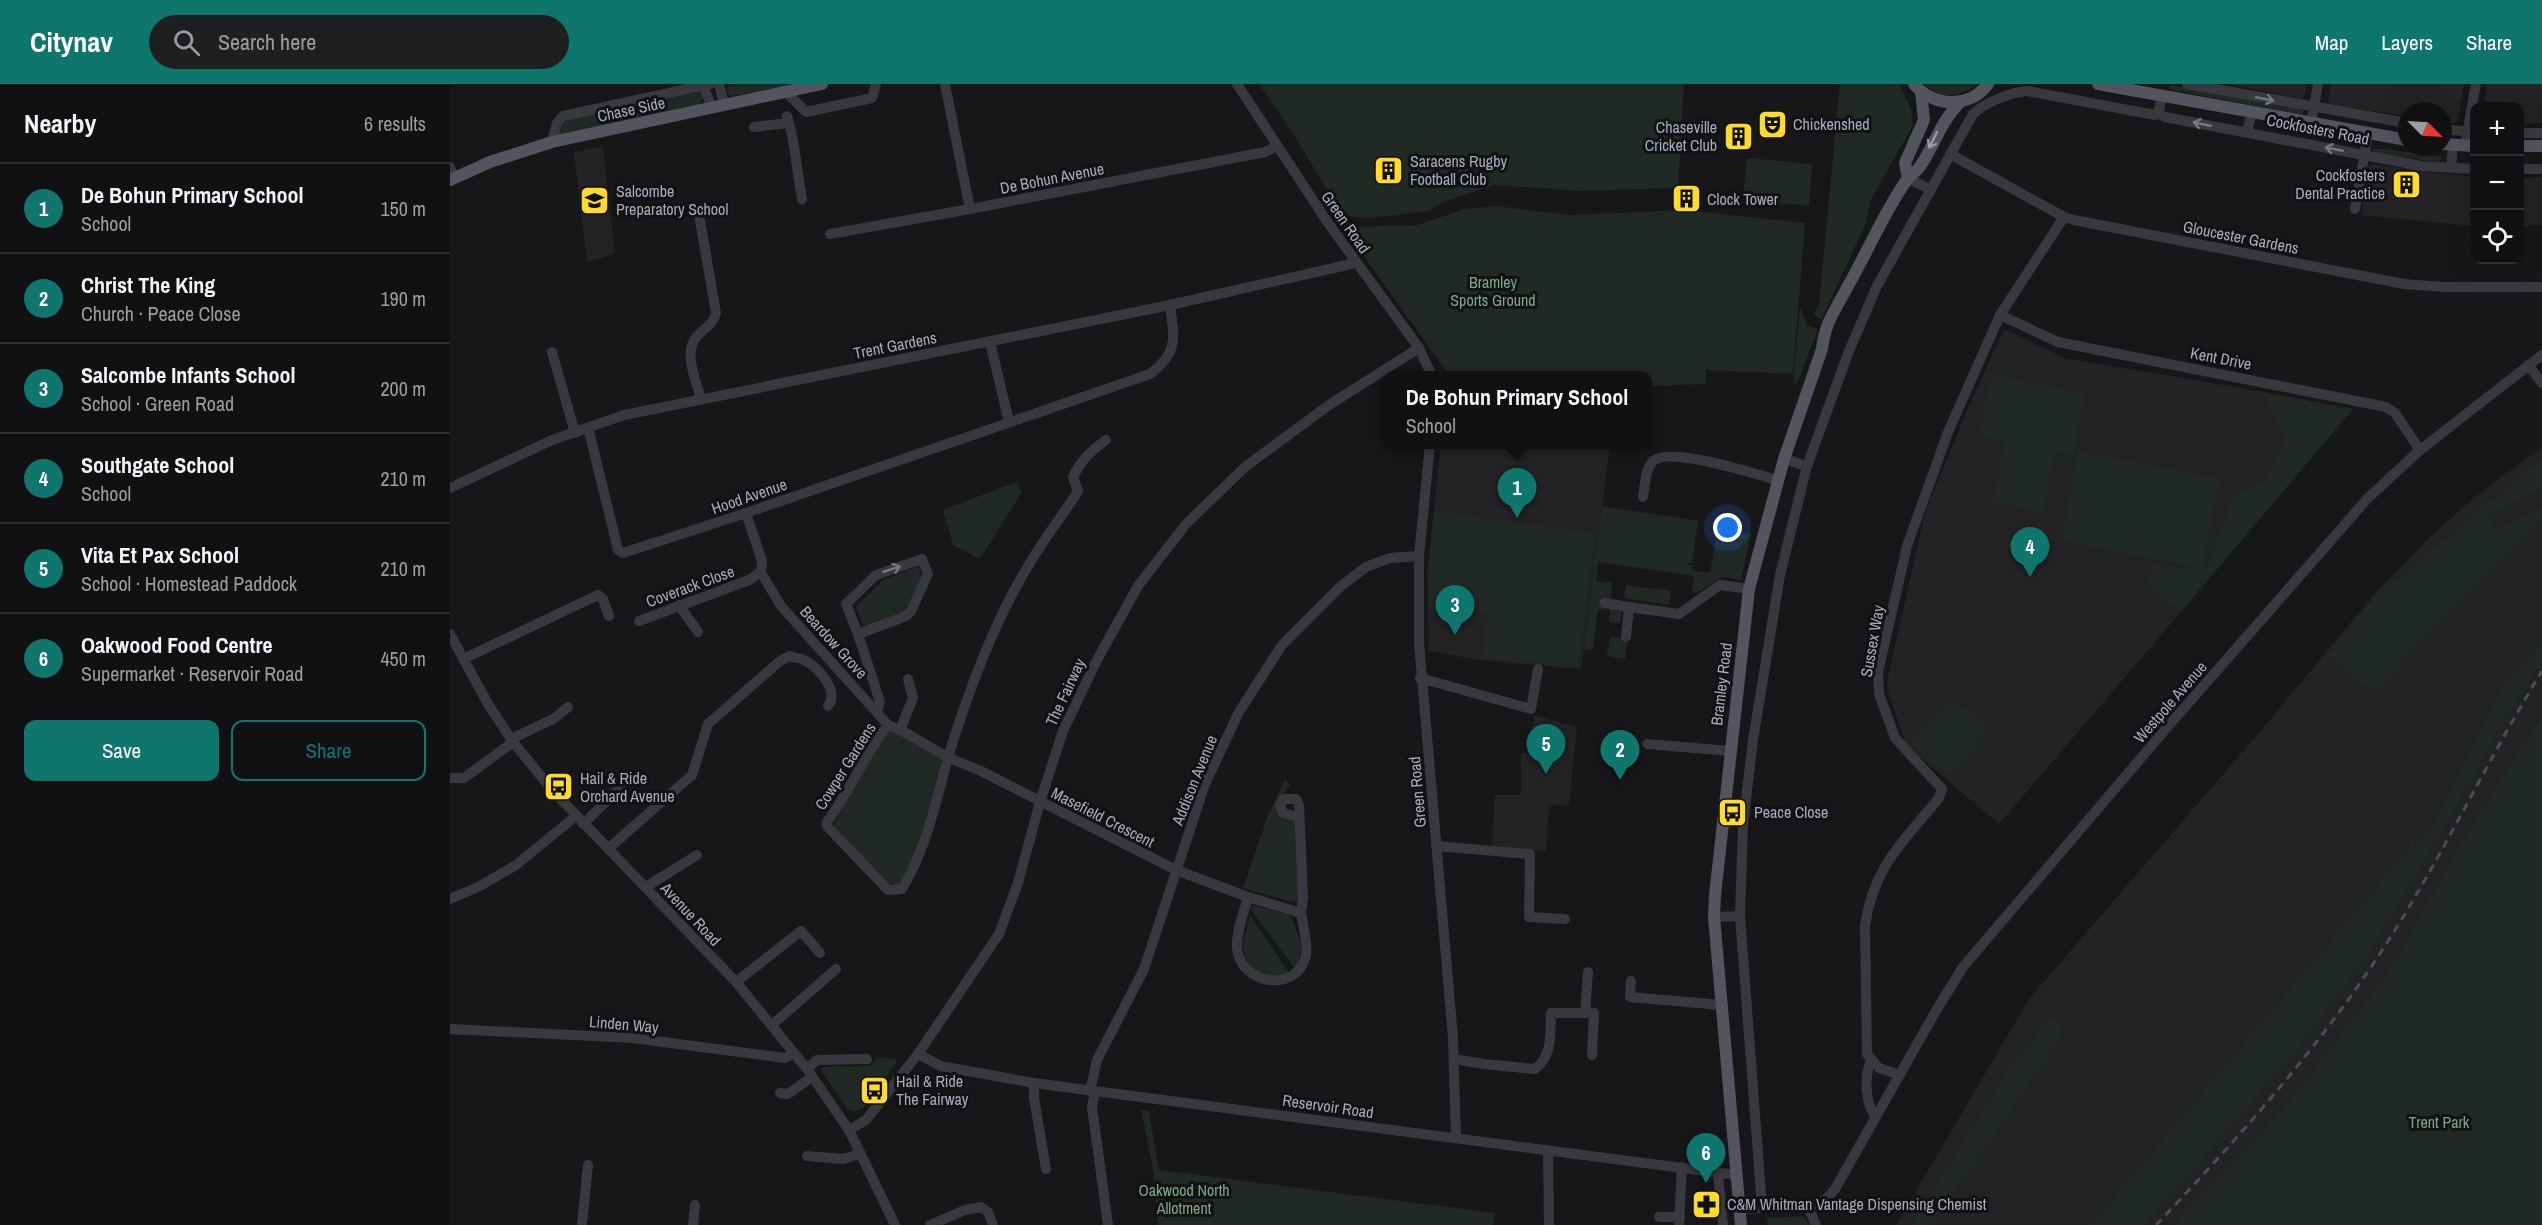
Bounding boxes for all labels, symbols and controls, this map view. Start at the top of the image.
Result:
search box [149,15,569,69]
text: Citynav [30,23,113,61]
icon: search [170,26,203,59]
text: Search here [218,27,316,57]
text: Map [2315,28,2348,57]
text: Layers [2381,28,2433,57]
text: Share [2466,28,2512,57]
street label: Chase Side [595,91,667,127]
one-way arrow [2255,94,2275,105]
north arrow [2398,102,2452,156]
map controls [2470,102,2524,264]
button: + [2470,102,2524,156]
text: Nearby [24,106,96,141]
theatre icon: Chickenshed [1756,108,1788,140]
street label: Cockfosters Road [2265,108,2371,150]
text: 6 results [364,110,426,137]
place label: Chickenshed [1793,113,1870,135]
place label: Chaseville Cricket Club [1645,116,1717,156]
one-way arrow [2192,118,2212,129]
building icon: Chaseville Cricket Club [1722,120,1754,152]
one-way arrow [1927,130,1939,148]
one-way arrow [2324,143,2344,154]
place label: Saracens Rugby Football Club [1410,150,1507,190]
building icon: Saracens Rugby Football Club [1373,154,1405,186]
button: − [2470,156,2524,210]
street label: De Bohun Avenue [998,157,1106,199]
place label: Cockfosters Dental Practice [2295,164,2385,204]
building icon: Cockfosters Dental Practice [2390,168,2422,200]
text: De Bohun Primary School [81,180,304,210]
place label: Salcombe Preparatory School [616,180,728,220]
building icon: Clock Tower [1670,183,1702,215]
school or university icon: Salcombe Preparatory School [579,184,611,216]
street label: Green Road [1316,186,1376,258]
place label: Clock Tower [1707,188,1779,210]
text: 1 [39,195,48,222]
text: 150 m [380,195,426,222]
text: School [81,210,131,237]
button: locate [2470,210,2524,264]
street label: Gloucester Gardens [2181,215,2301,259]
text: Christ The King [81,270,215,300]
park label: Bramley Sports Ground [1450,271,1536,311]
text: 2 [39,285,48,312]
text: 190 m [380,285,426,312]
text: Church · Peace Close [81,300,241,327]
street label: Trent Gardens [852,326,938,364]
street label: Kent Drive [2188,341,2254,375]
text: Salcombe Infants School [81,360,296,390]
popup [1382,371,1652,449]
text: 3 [39,375,48,402]
text: 200 m [380,375,426,402]
text: De Bohun Primary School [1406,382,1628,412]
text: School · Green Road [81,390,234,417]
text: School [1406,412,1456,439]
text: Southgate School [81,450,234,480]
text: 4 [39,465,48,492]
text: 210 m [380,465,426,492]
pin: 1 [1498,468,1536,518]
street label: Hood Avenue [708,473,790,519]
text: School [81,480,131,507]
your location [1713,513,1742,542]
pin: 4 [2010,528,2050,577]
text: Vita Et Pax School [81,540,239,570]
text: 5 [39,555,48,582]
text: 210 m [380,555,426,582]
street label: Coverack Close [643,560,737,612]
one-way arrow [882,563,901,574]
text: School · Homestead Paddock [81,570,297,597]
pin: 3 [1436,586,1474,635]
street label: Beardow Grove [795,601,873,683]
street label: Sussex Way [1855,603,1889,679]
text: Oakwood Food Centre [81,630,273,660]
street label: Bramley Road [1705,641,1737,727]
text: 6 [39,645,48,672]
text: 450 m [380,645,426,672]
street label: The Fairway [1040,654,1090,729]
street label: Westpole Avenue [2128,656,2212,748]
text: Supermarket · Reservoir Road [81,660,303,687]
street label: Cowper Gardens [809,718,881,814]
button: Save [24,720,219,781]
button: Share [231,720,426,781]
pin: 5 [1526,724,1566,774]
pin: 2 [1600,730,1640,780]
street label: Addison Avenue [1166,732,1222,829]
street label: Green Road [1403,755,1431,829]
place label: Hail & Ride Orchard Avenue [580,767,675,807]
bus stop icon: Hail & Ride Orchard Avenue [543,771,575,803]
street label: Masefield Crescent [1048,782,1159,853]
bus stop icon: Peace Close [1717,796,1749,828]
place label: Peace Close [1754,801,1828,823]
street label: Avenue Road [655,877,726,950]
street label: Linden Way [588,1010,660,1038]
place label: Hail & Ride The Fairway [896,1070,969,1110]
bus stop icon: Hail & Ride The Fairway [859,1074,891,1106]
street label: Reservoir Road [1281,1089,1375,1123]
park label: Trent Park [2409,1111,2470,1133]
pin: 6 [1686,1134,1726,1183]
park label: Oakwood North Allotment [1138,1179,1230,1219]
pharmacy icon: C&M Whitman Vantage Dispensing Chemist [1690,1188,1722,1220]
place label: C&M Whitman Vantage Dispensing Chemist [1727,1193,1987,1215]

